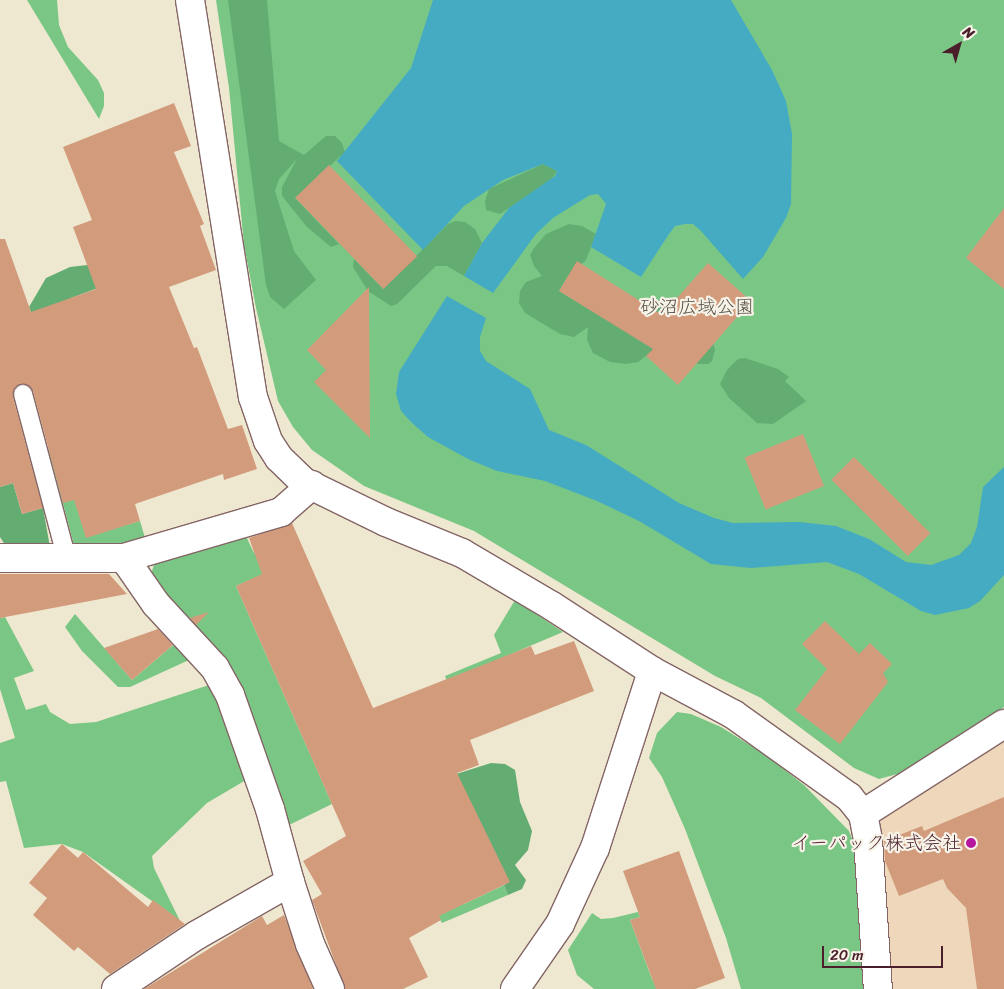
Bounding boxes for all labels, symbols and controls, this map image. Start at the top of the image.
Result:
north arrow [934,20,984,70]
text: N [957,20,980,46]
park label: 砂沼広域公園 [640,296,754,318]
place label: イーパック株式会社 [792,832,961,854]
marker: イーパック株式会社 [965,837,977,849]
scale bar [824,936,945,968]
text: 20 m [830,942,864,968]

